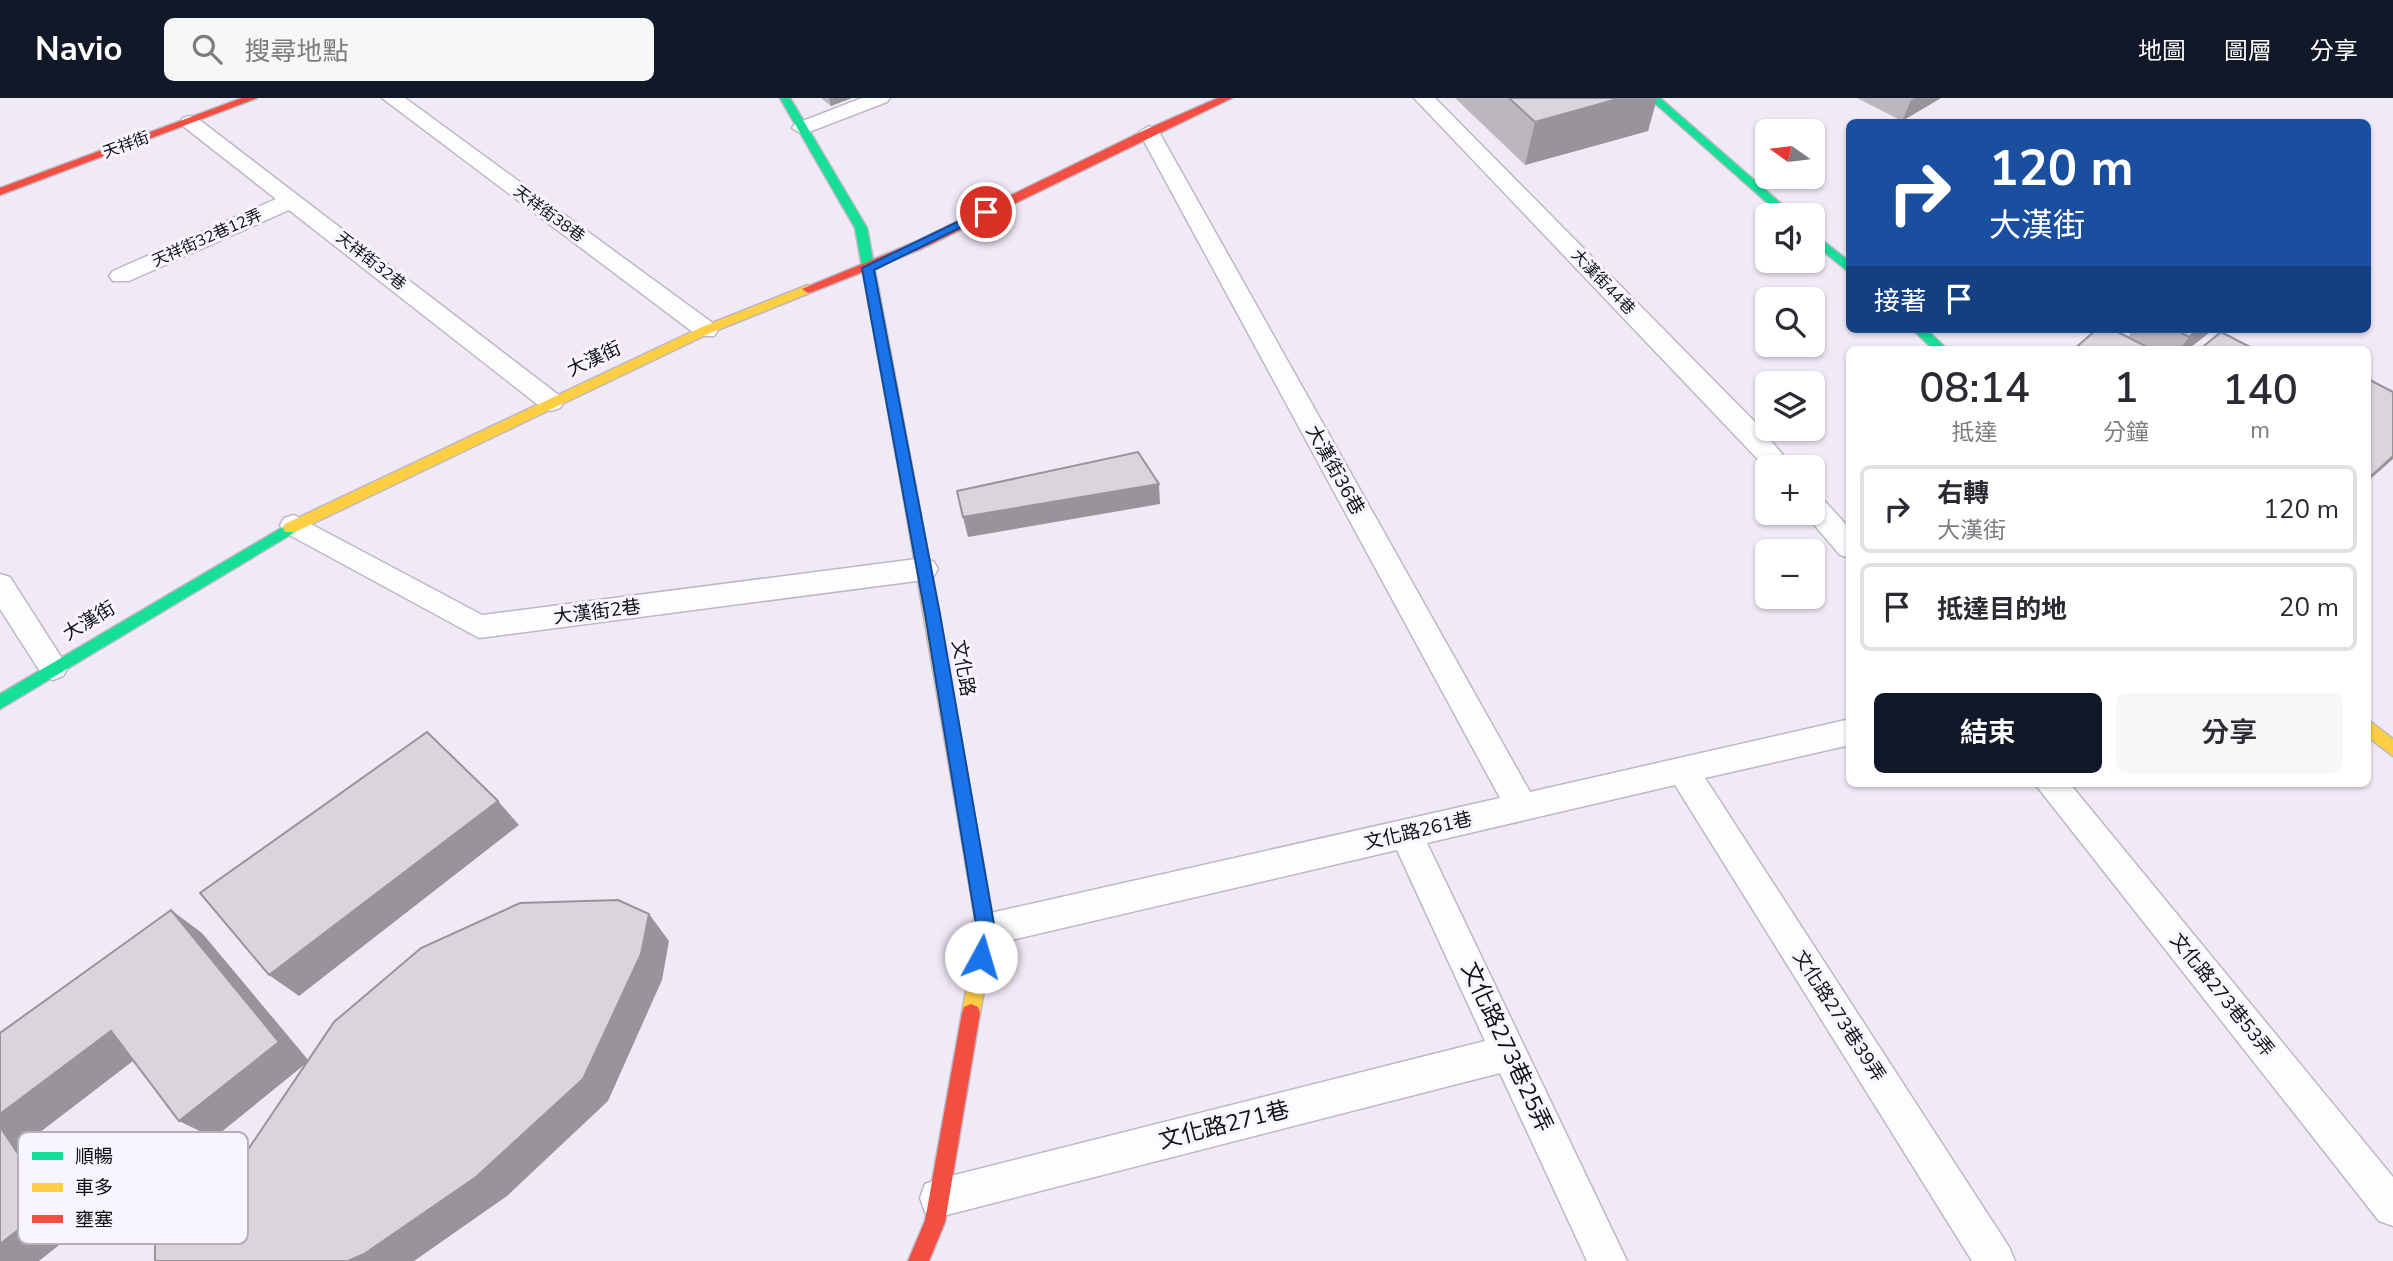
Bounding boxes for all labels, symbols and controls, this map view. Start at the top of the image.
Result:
search box [164,18,654,81]
text: Navio [35,27,122,72]
icon: search [188,30,226,68]
text: 搜尋地點 [244,34,348,69]
text: 地圖 [2138,35,2186,67]
text: 圖層 [2224,35,2272,67]
text: 分享 [2310,35,2358,67]
north arrow [1755,119,1825,189]
map controls [1755,119,1825,609]
street label: 天祥街 [100,126,152,164]
text: 120 m [1989,135,2133,202]
icon: right [1874,147,1965,238]
street label: 天祥街38巷 [509,181,589,247]
pin [956,182,1016,242]
icon: arrive [967,193,1005,231]
button: sound [1755,203,1825,273]
street label: 天祥街32巷12弄 [148,204,266,272]
text: 大漢街 [1989,204,2085,247]
street label: 天祥街32巷 [331,227,411,295]
street label: 大漢街44巷 [1566,244,1640,320]
icon: arrive [1940,280,1978,318]
text: 接著 [1874,284,1926,319]
button: search [1755,287,1825,357]
street label: 大漢街 [563,335,625,383]
text: 08:14 [1919,360,2030,417]
text: 1 [2113,360,2139,417]
text: 140 [2222,362,2298,419]
button: layers [1755,371,1825,441]
text: m [2250,415,2270,446]
text: 抵達 [1952,417,1998,448]
text: 分鐘 [2103,417,2149,448]
street label: 大漢街36巷 [1300,420,1370,520]
button: + [1755,455,1825,525]
text: 右轉 [1937,476,1989,511]
icon: right [1878,490,1916,528]
text: 120 m [2263,492,2339,527]
text: 大漢街 [1937,515,2006,546]
button: − [1755,539,1825,609]
icon: arrive [1878,588,1916,626]
text: 20 m [2279,590,2339,625]
text: 抵達目的地 [1937,592,2067,627]
street label: 大漢街2巷 [552,594,642,630]
street label: 大漢街 [58,595,120,647]
street label: 文化路 [945,638,981,698]
button: 結束 [1874,693,2102,773]
button: 分享 [2116,693,2343,773]
street label: 文化路261巷 [1361,806,1475,856]
position arrow [944,920,1018,994]
street label: 文化路273巷53弄 [2164,928,2280,1062]
street label: 文化路273巷39弄 [1787,945,1891,1087]
street label: 文化路273巷25弄 [1454,957,1560,1137]
street label: 文化路271巷 [1156,1094,1292,1156]
legend [18,1132,248,1244]
text: 順暢 [75,1144,113,1170]
text: 車多 [75,1175,113,1201]
text: 壅塞 [75,1207,113,1233]

